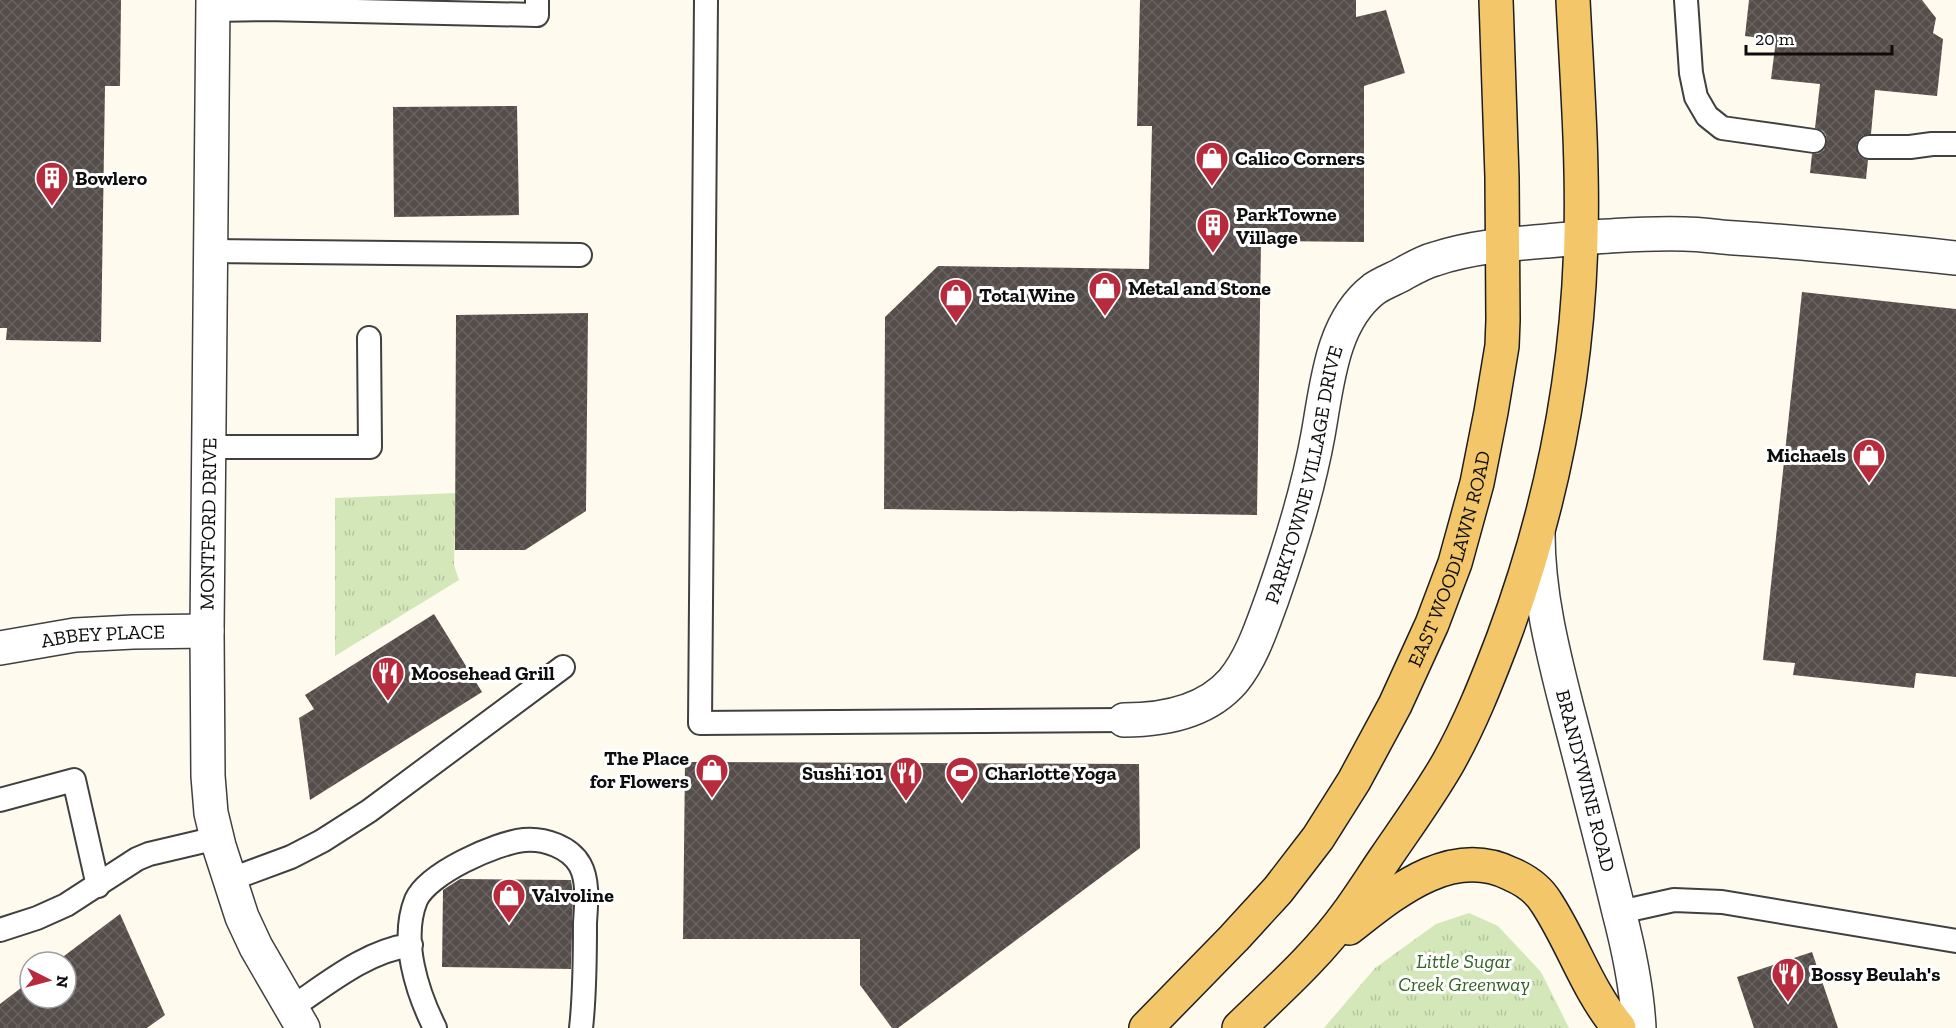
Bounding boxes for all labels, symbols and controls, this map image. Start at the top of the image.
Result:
scale bar [1746,18,1892,56]
text: 20 m [1755,28,1795,50]
shop icon: Calico Corners [1194,140,1230,187]
place label: Calico Corners [1235,146,1365,170]
building icon: Bowlero [34,160,70,207]
place label: Bowlero [75,166,148,190]
place label: ParkTowne Village [1236,202,1337,249]
building icon: ParkTowne Village [1195,207,1231,254]
shop icon: Metal and Stone [1087,270,1123,317]
place label: Metal and Stone [1128,276,1271,300]
shop icon: Total Wine [938,277,974,324]
place label: Total Wine [979,283,1076,307]
street label: PARKTOWNE VILLAGE DRIVE [1259,343,1348,607]
street label: MONTFORD DRIVE [194,437,222,611]
shop icon: Michaels [1851,437,1887,484]
place label: Michaels [1766,443,1846,467]
street label: EAST WOODLAWN ROAD [1402,449,1495,670]
street label: ABBEY PLACE [39,620,165,653]
restaurant icon: Moosehead Grill [370,655,406,702]
place label: Moosehead Grill [411,661,555,685]
street label: BRANDYWINE ROAD [1551,687,1621,874]
place label: The Place for Flowers [590,746,689,793]
shop icon: The Place for Flowers [694,752,730,799]
restaurant icon: Sushi 101 [888,755,924,802]
sports icon: Charlotte Yoga [944,755,980,802]
place label: Sushi 101 [802,761,883,785]
place label: Charlotte Yoga [985,761,1117,785]
shop icon: Valvoline [491,877,527,924]
place label: Valvoline [532,883,614,907]
park label: Little Sugar Creek Greenway [1398,949,1530,996]
north arrow [18,950,78,1010]
restaurant icon: Bossy Beulah's [1770,956,1806,1003]
place label: Bossy Beulah's [1811,962,1940,986]
text: N [52,974,73,989]

